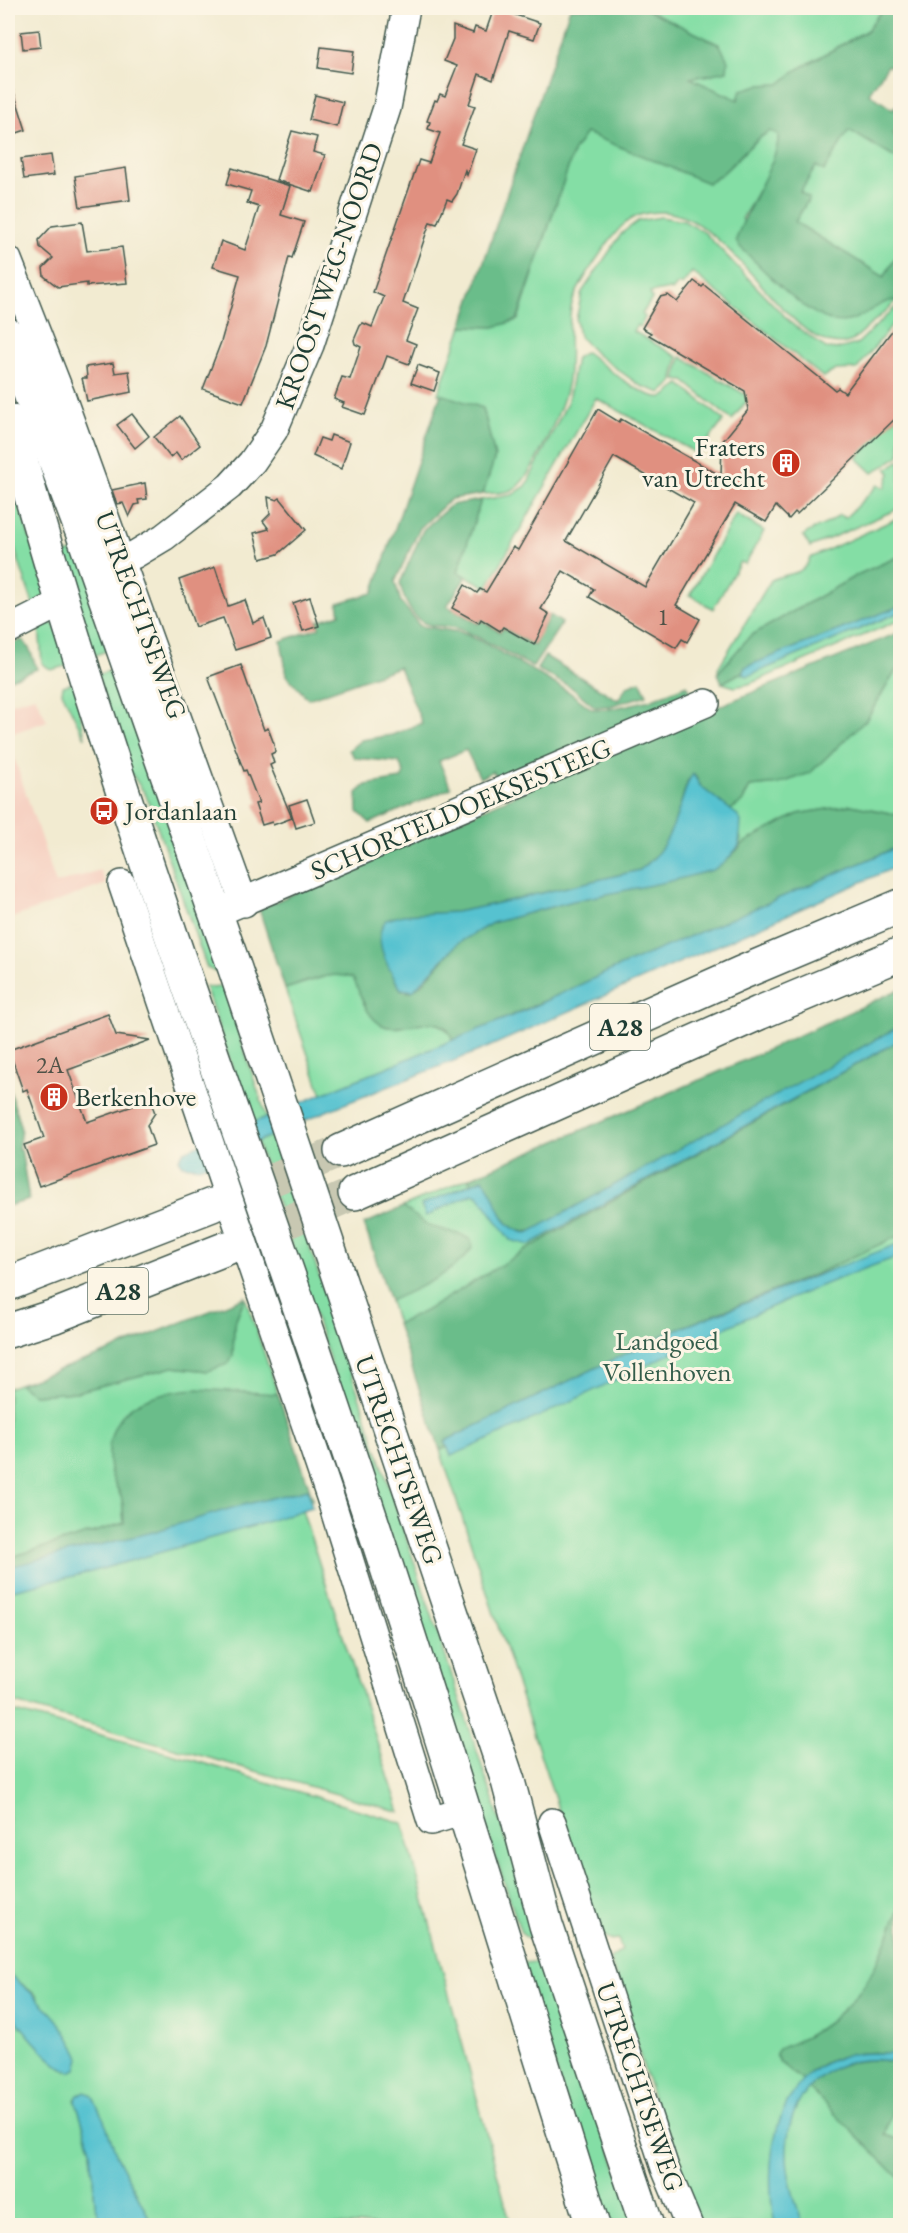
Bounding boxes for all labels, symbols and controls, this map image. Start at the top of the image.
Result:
street label: KROOSTWEG-NOORD [266,138,391,414]
place label: Fraters van Utrecht [642,429,766,495]
building icon: Fraters van Utrecht [770,447,802,479]
street label: UTRECHTSEWEG [88,506,195,724]
house number: 1 [657,601,669,632]
street label: SCHORTELDOEKSESTEEG [305,729,616,888]
place label: Jordanlaan [123,793,238,828]
bus stop icon: Jordanlaan [88,795,120,827]
road number: A28 [590,1004,650,1050]
house number: 2A [36,1049,64,1080]
place label: Berkenhove [75,1079,196,1114]
building icon: Berkenhove [38,1081,70,1113]
road number: A28 [88,1268,148,1314]
park label: Landgoed Vollenhoven [603,1323,731,1389]
street label: UTRECHTSEWEG [347,1351,452,1569]
street label: UTRECHTSEWEG [588,1978,693,2196]

